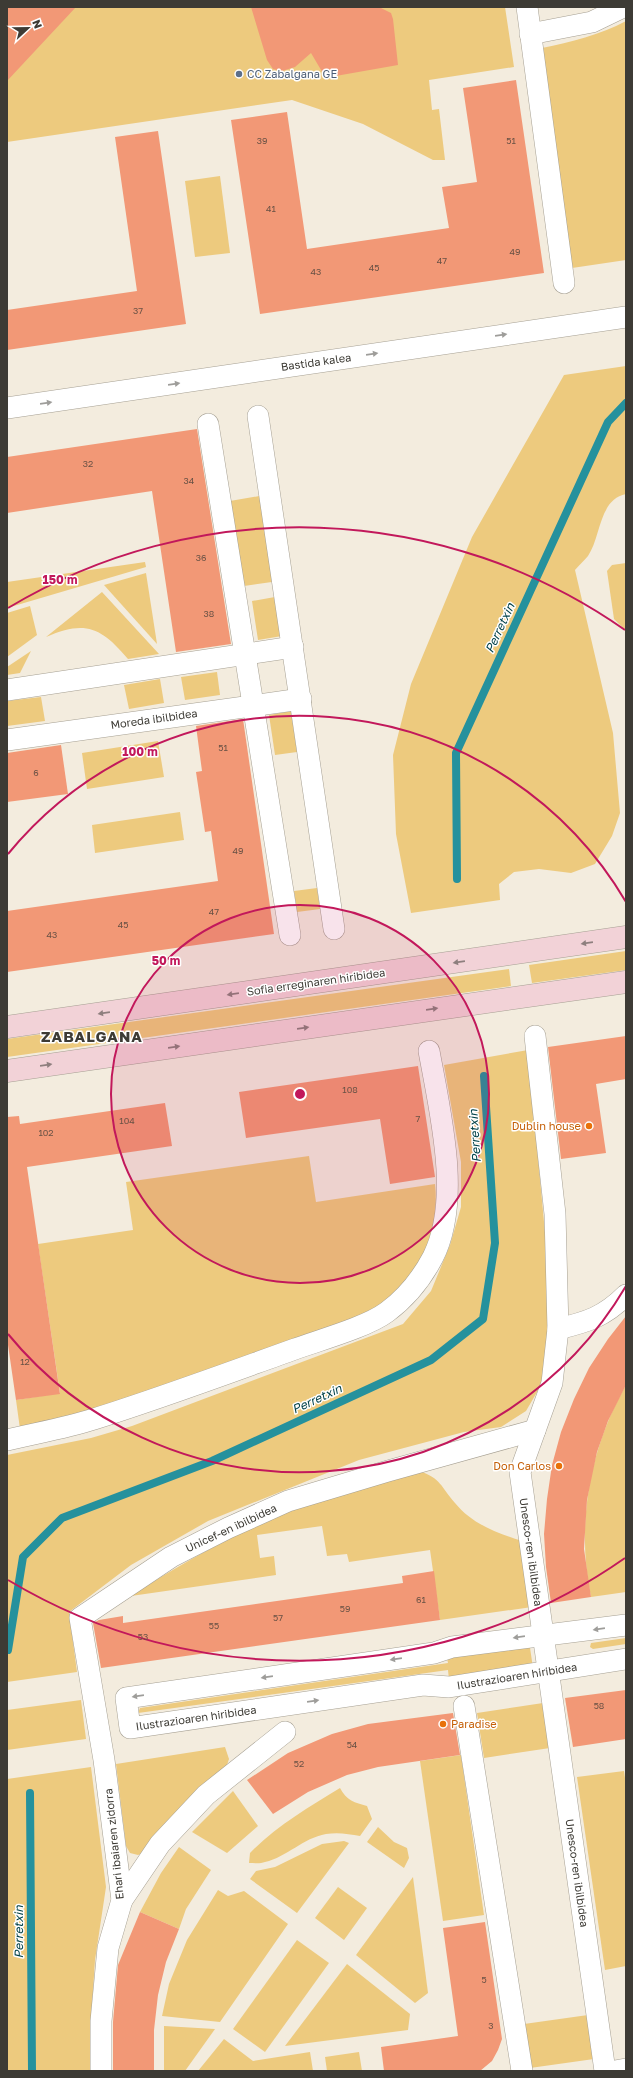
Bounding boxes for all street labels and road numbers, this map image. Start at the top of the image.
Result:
street label: Bastida kalea [280,350,352,373]
street label: Moreda ibilbidea [110,706,198,731]
street label: Sofia erreginaren hiribidea [246,965,386,998]
street label: Unesco-ren ibilbidea [517,1497,546,1607]
street label: Unicef-en ibilbidea [183,1501,279,1554]
street label: Ilustrazioaren hiribidea [456,1660,578,1691]
street label: Ilustrazioaren hiribidea [135,1703,257,1732]
street label: Ehari ibaiaren zidorra [101,1788,126,1900]
street label: Unesco-ren ibilbidea [563,1818,592,1928]

